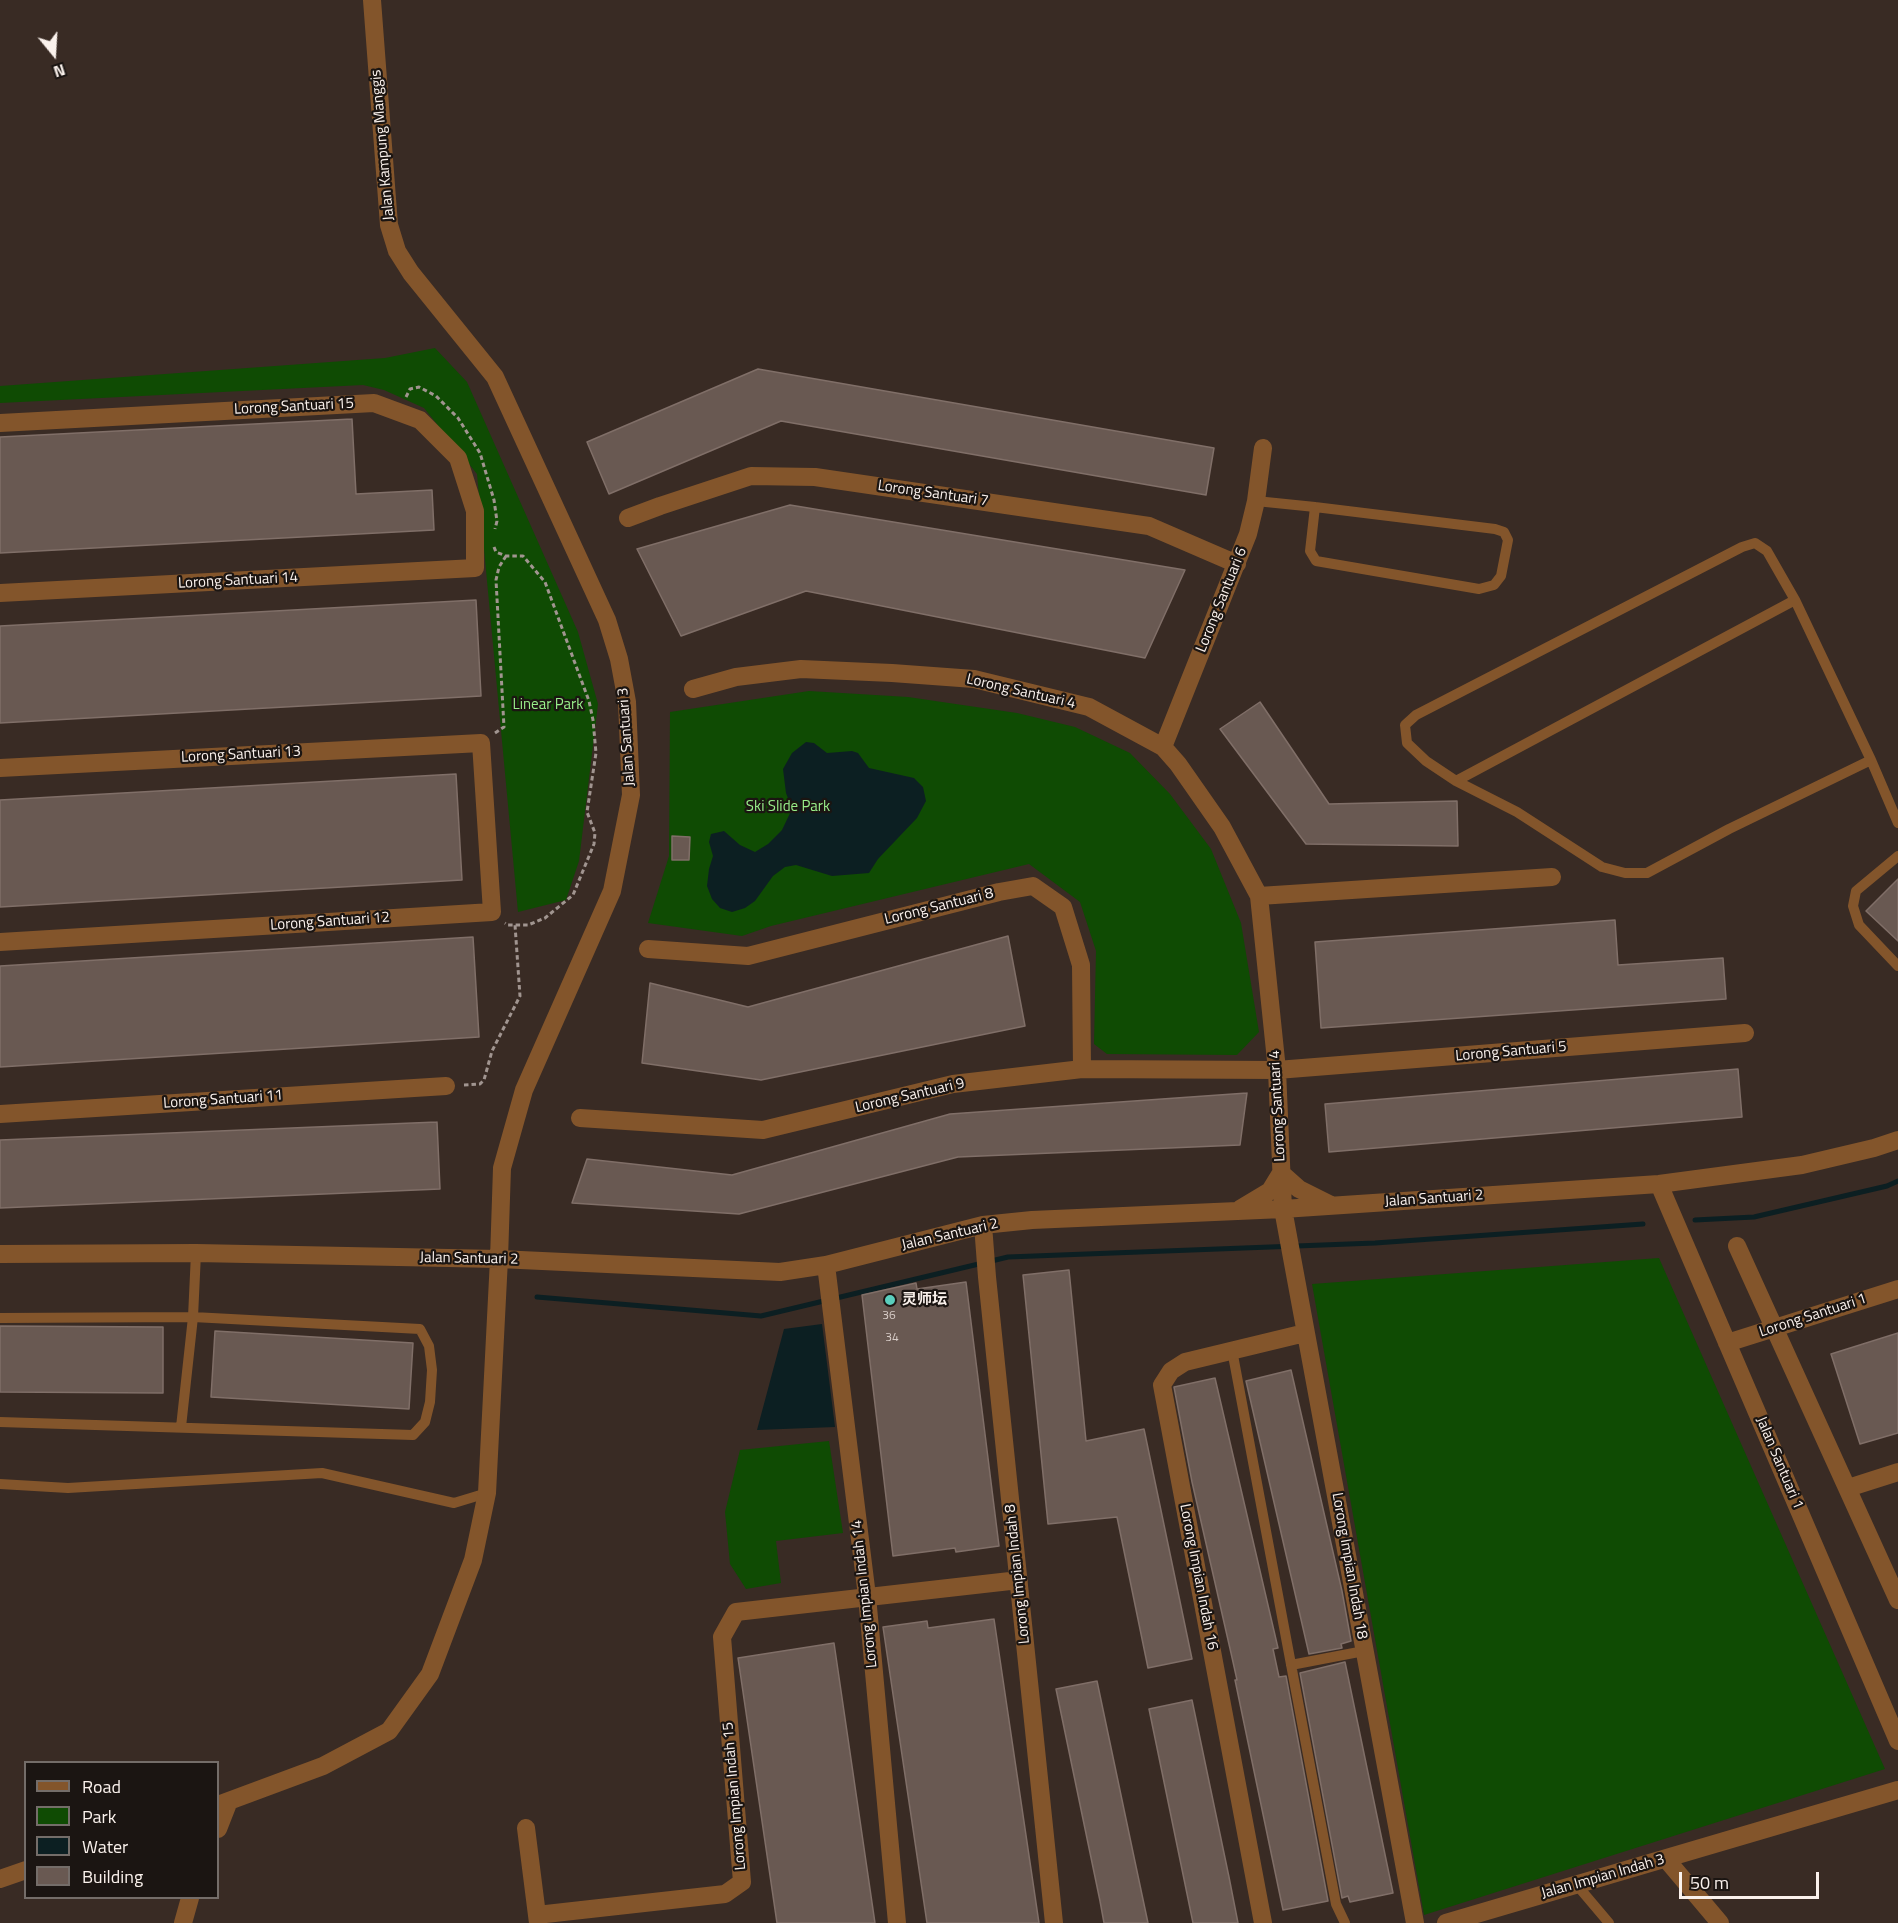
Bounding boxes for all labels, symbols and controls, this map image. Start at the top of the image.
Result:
north arrow [24,24,84,84]
text: N [51,58,69,84]
street label: Jalan Kampung Manggis [367,69,399,221]
street label: Lorong Santuari 15 [234,395,354,419]
street label: Lorong Santuari 7 [876,477,990,511]
street label: Lorong Santuari 6 [1193,545,1251,655]
street label: Lorong Santuari 14 [178,569,298,593]
street label: Lorong Santuari 4 [965,671,1077,713]
street label: Jalan Santuari 3 [615,687,639,787]
park label: Linear Park [513,696,583,714]
street label: Lorong Santuari 13 [181,743,301,767]
park label: Ski Slide Park [746,798,830,816]
street label: Lorong Santuari 8 [883,885,995,929]
street label: Lorong Santuari 12 [270,909,390,935]
street label: Lorong Santuari 5 [1455,1038,1567,1066]
street label: Lorong Santuari 4 [1266,1050,1290,1162]
street label: Lorong Santuari 9 [854,1075,966,1117]
street label: Lorong Santuari 11 [163,1087,283,1113]
street label: Jalan Santuari 2 [1384,1187,1484,1211]
street label: Jalan Santuari 2 [900,1215,1000,1255]
street label: Jalan Santuari 2 [419,1249,519,1269]
street label: Lorong Santuari 1 [1757,1290,1869,1342]
place label: 灵师坛 [902,1291,947,1309]
marker: 灵师坛 [883,1293,897,1307]
house number: 36 [882,1309,896,1323]
house number: 34 [885,1331,899,1345]
street label: Jalan Santuari 1 [1751,1414,1807,1512]
street label: Lorong Impian Indah 18 [1327,1491,1371,1641]
street label: Lorong Impian Indah 16 [1175,1502,1221,1652]
street label: Lorong Impian Indah 8 [1002,1503,1034,1645]
street label: Lorong Impian Indah 14 [848,1519,882,1669]
street label: Lorong Impian Indah 15 [720,1721,750,1871]
legend [24,1761,219,1899]
text: Road [82,1773,121,1800]
text: Park [82,1803,116,1830]
text: Water [82,1833,128,1860]
street label: Jalan Impian Indah 3 [1539,1851,1667,1903]
scale bar [1682,1860,1822,1898]
text: Building [82,1863,143,1890]
text: 50 m [1690,1869,1729,1896]

